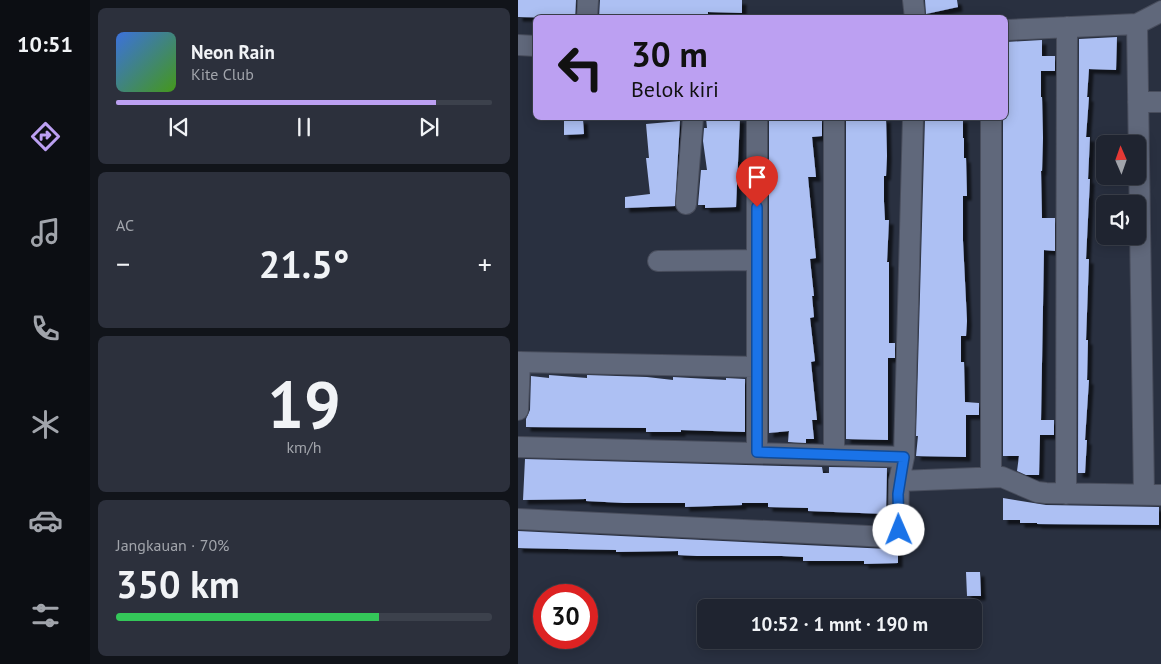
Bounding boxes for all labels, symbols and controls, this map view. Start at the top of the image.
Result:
text: 10:51 [17,30,73,58]
text: 30 m [631,31,708,77]
icon: left [548,35,613,100]
text: Neon Rain [191,40,275,64]
text: Kite Club [191,64,254,84]
text: Belok kiri [631,75,719,103]
icon: previous [165,113,193,141]
icon: pause [290,113,318,141]
icon: next [415,113,443,141]
icon: directions [28,119,63,154]
north arrow [1096,135,1146,185]
map controls [1096,135,1146,245]
pin [736,156,778,207]
icon: arrive [743,163,771,191]
button: sound [1096,195,1146,245]
icon: music [28,215,63,250]
text: AC [116,215,134,235]
text: 21.5° [259,239,349,288]
text: − [116,245,130,282]
text: + [478,245,492,282]
icon: phone [28,311,63,346]
text: 19 [267,362,341,446]
icon: climate [28,407,63,442]
text: km/h [286,437,322,457]
icon: car [28,503,63,538]
position arrow [872,503,924,555]
text: Jangkauan · 70% [116,535,229,555]
text: 350 km [116,559,240,608]
speed limit sign: 30 [533,584,598,649]
icon: filters [28,598,63,633]
text: 10:52 · 1 mnt · 190 m [751,612,928,636]

